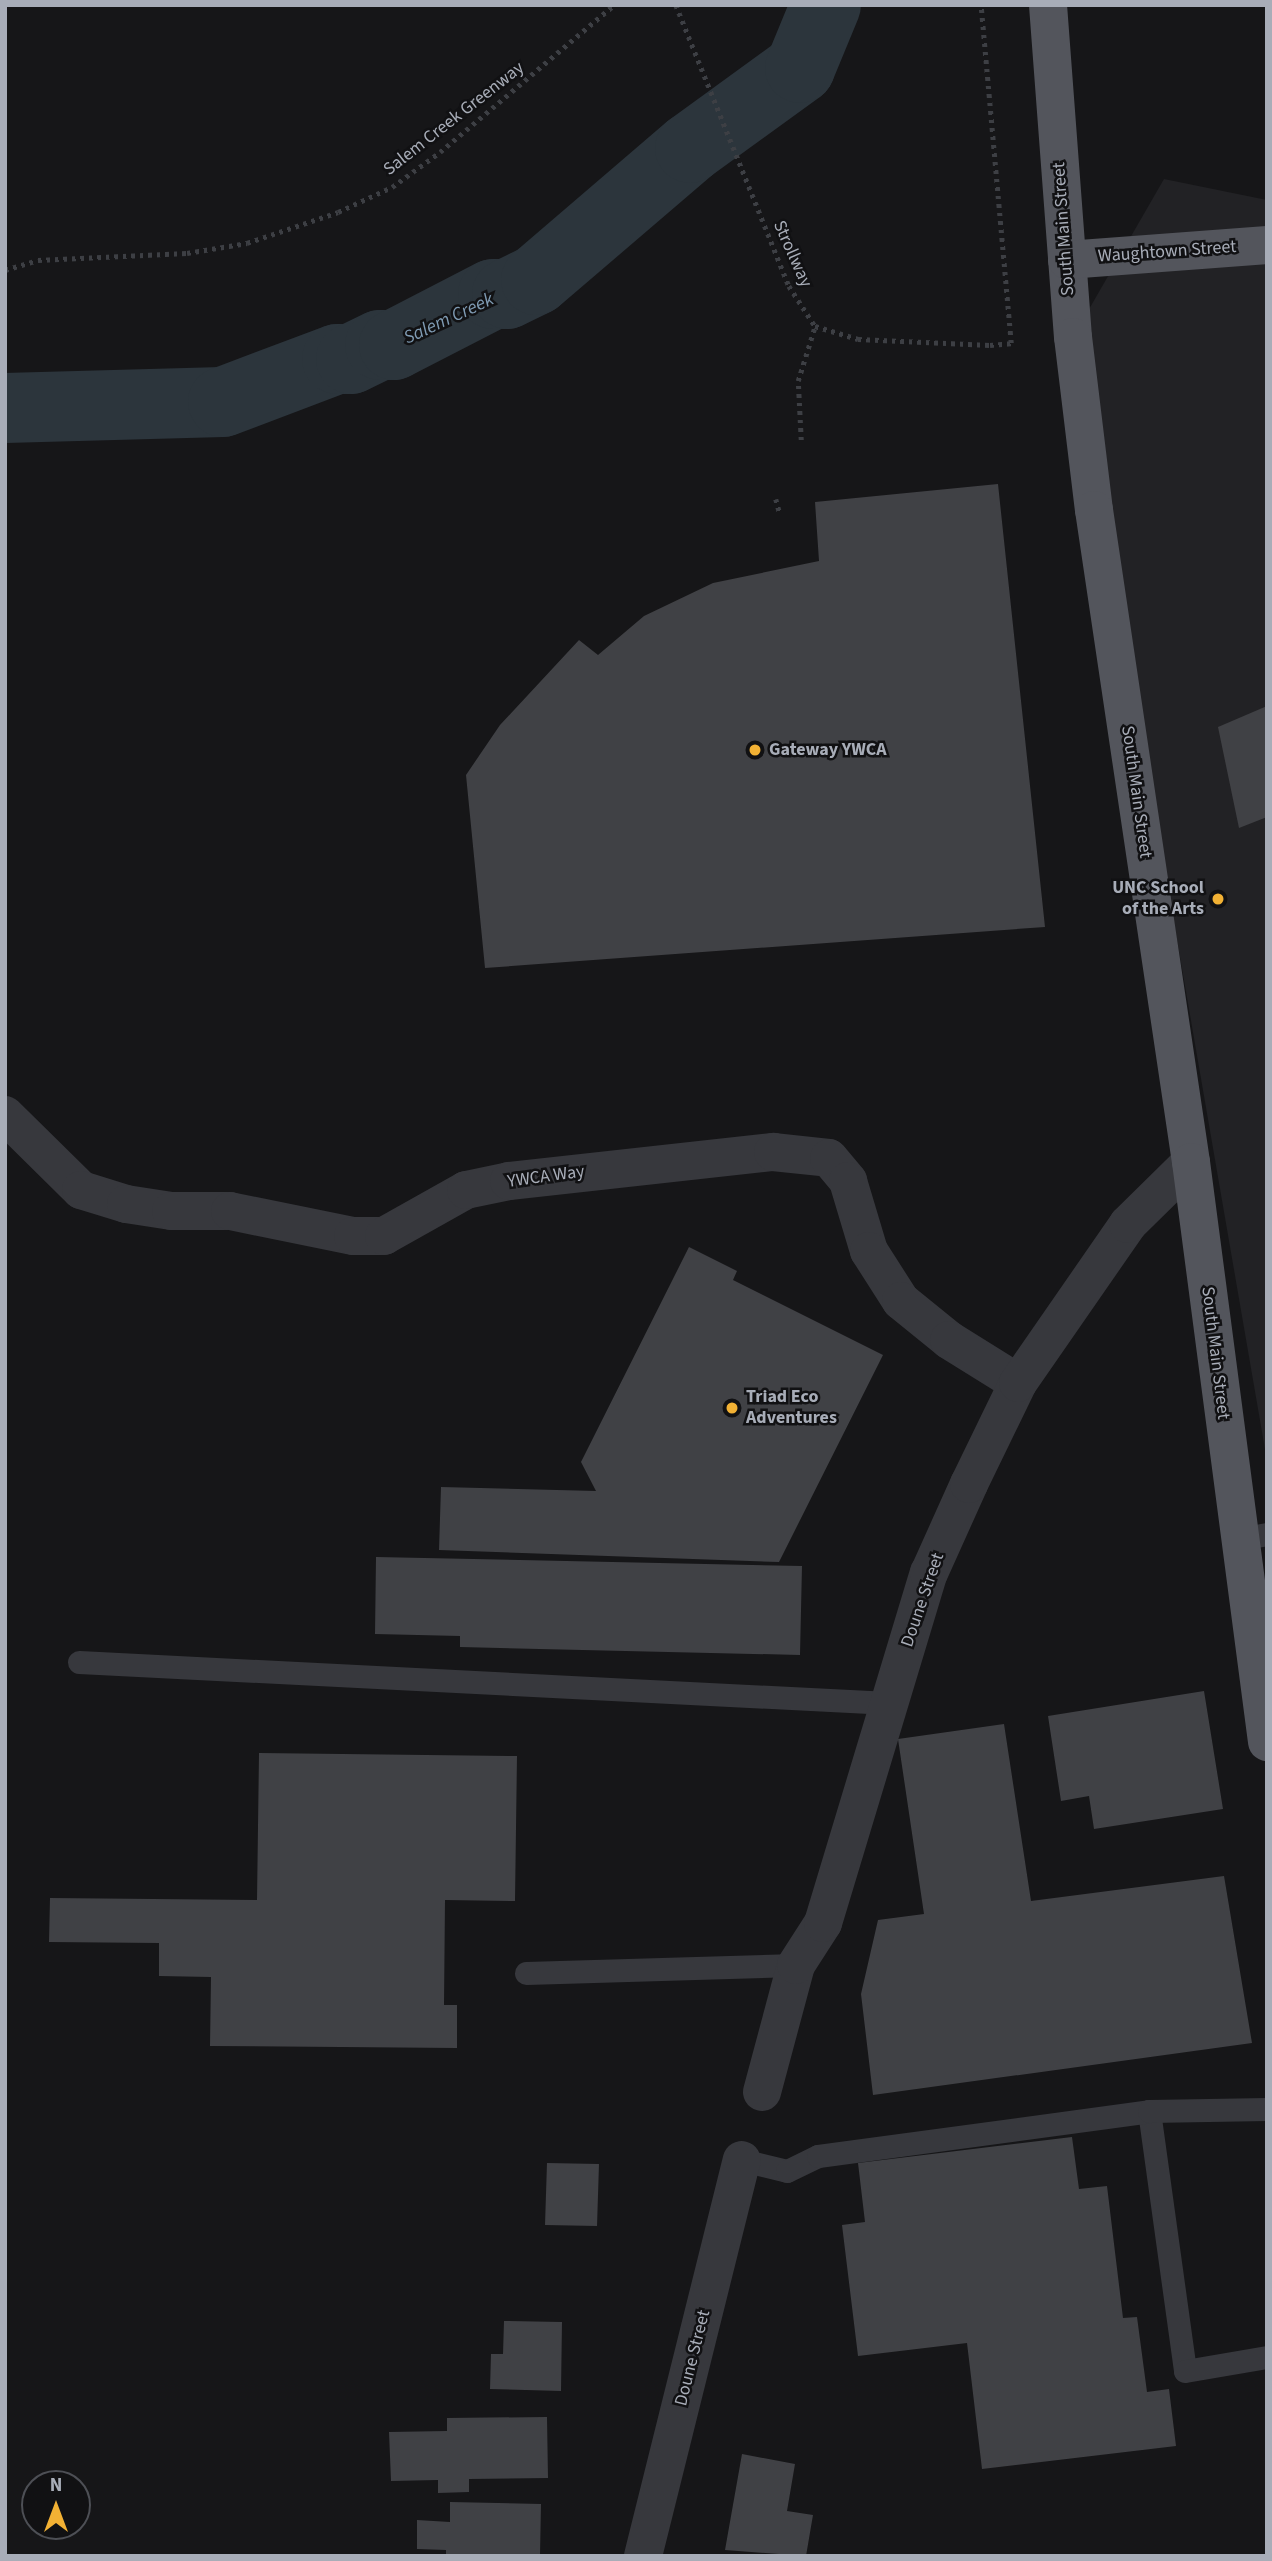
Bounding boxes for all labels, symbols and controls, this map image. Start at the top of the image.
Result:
street label: Salem Creek Greenway [379,57,529,181]
street label: South Main Street [1049,162,1079,296]
street label: Strollway [768,217,816,291]
street label: Waughtown Street [1097,236,1237,268]
water label: Salem Creek [400,288,498,350]
street label: South Main Street [1116,724,1156,860]
place label: Gateway YWCA [769,739,887,761]
marker: Gateway YWCA [747,742,763,758]
place label: UNC School of the Arts [1112,878,1204,920]
marker: UNC School of the Arts [1210,891,1226,907]
street label: YWCA Way [506,1161,586,1193]
street label: South Main Street [1196,1285,1234,1421]
place label: Triad Eco Adventures [746,1387,837,1430]
marker: Triad Eco Adventures [724,1400,740,1416]
street label: Doune Street [897,1550,949,1650]
street label: Doune Street [671,2308,715,2408]
north arrow [21,2470,91,2540]
text: N [50,2472,62,2499]

